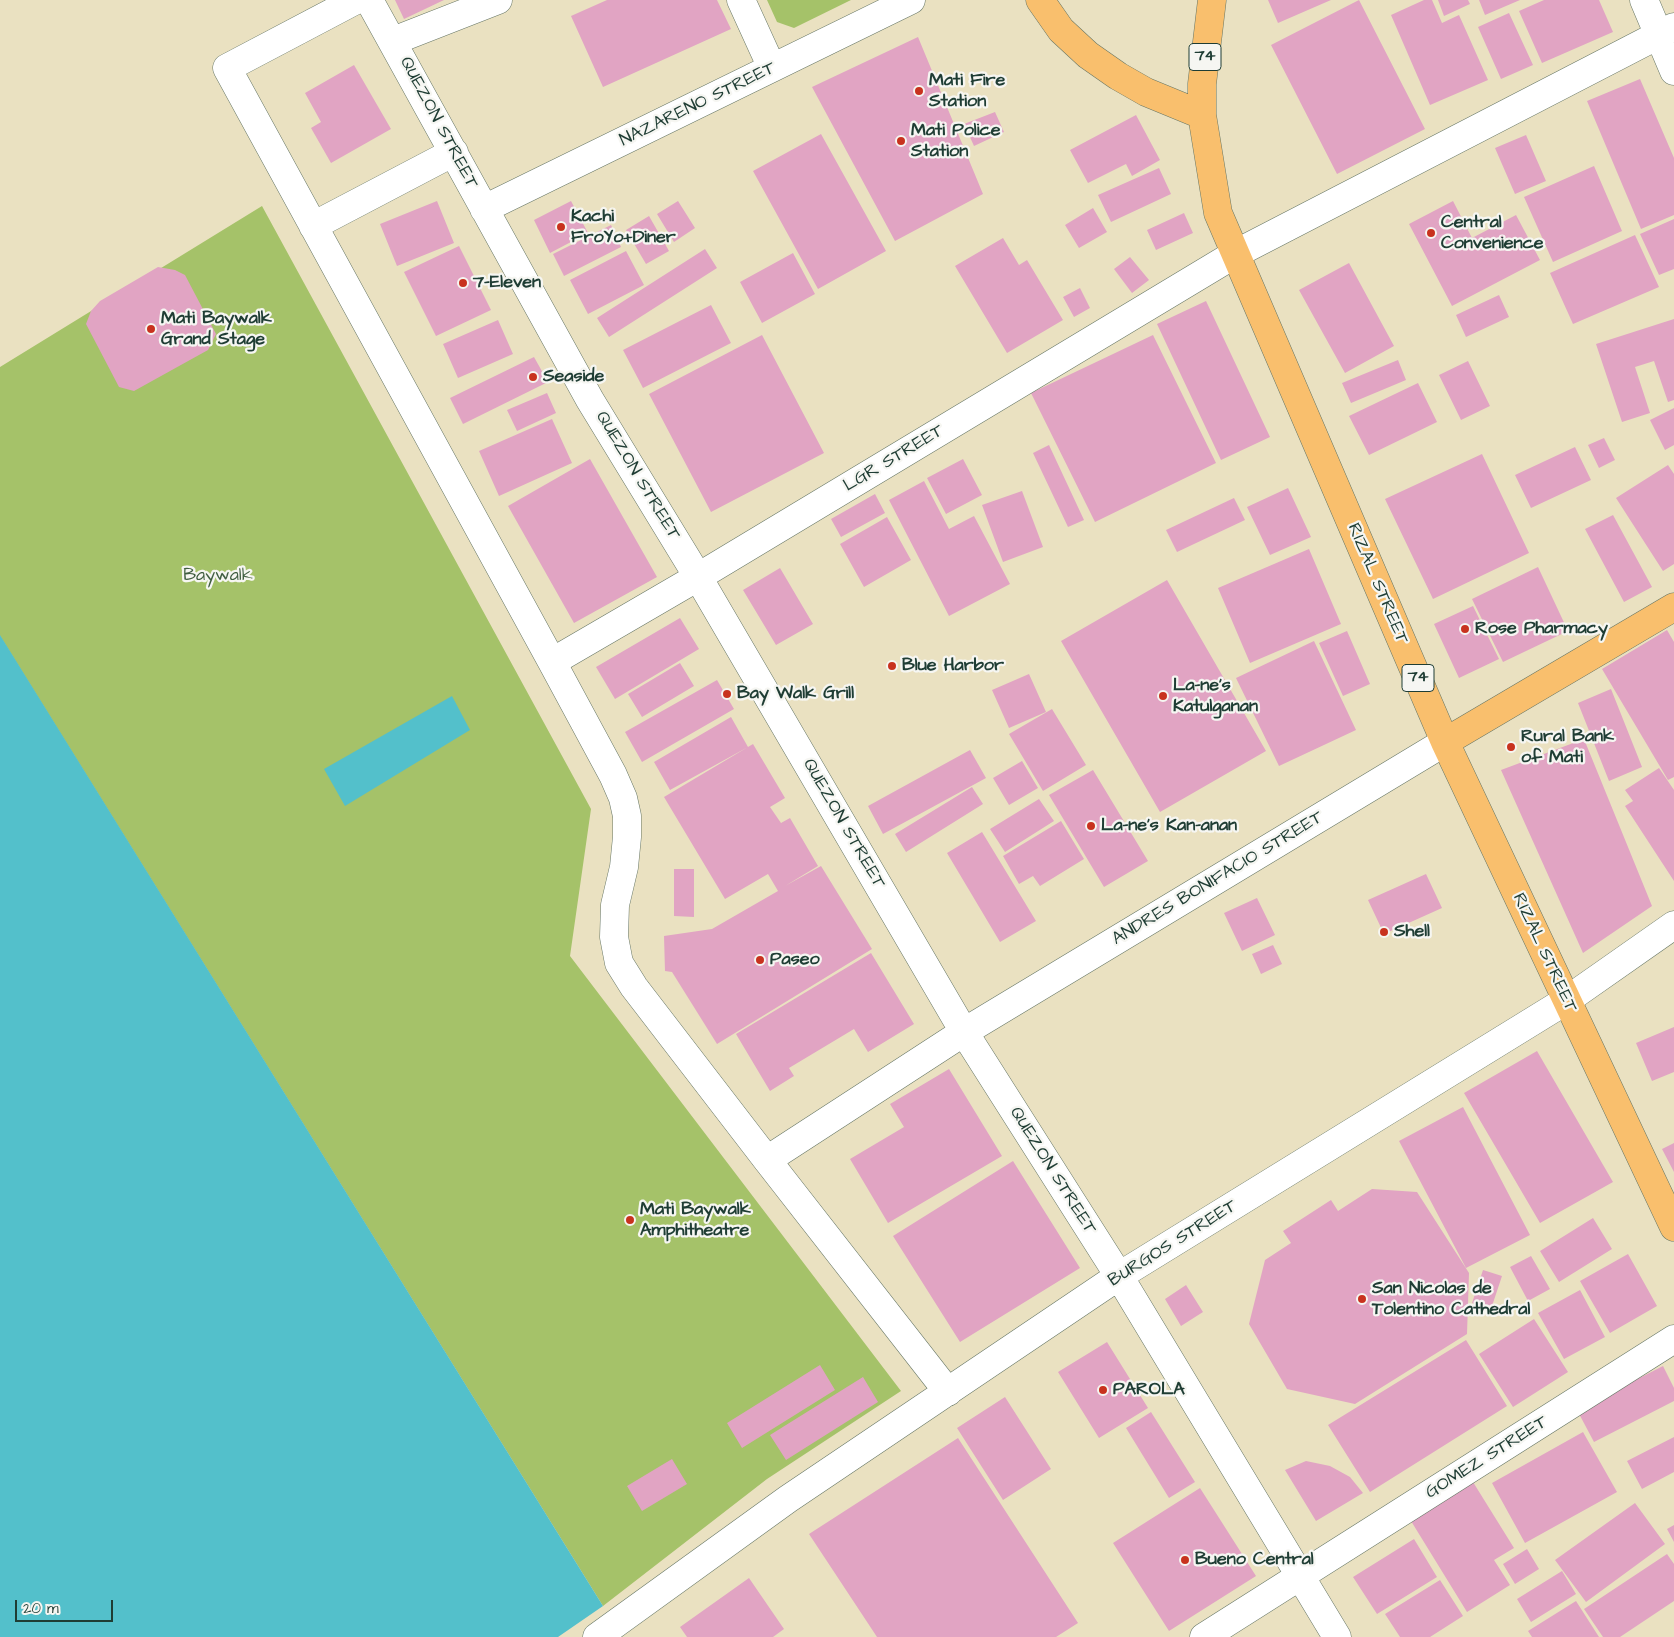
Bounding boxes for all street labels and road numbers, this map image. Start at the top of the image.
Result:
road number: 74 [1189,44,1221,70]
street label: QUEZON STREET [394,53,482,193]
street label: NAZARENO STREET [617,58,779,152]
street label: QUEZON STREET [590,408,684,544]
street label: LGR STREET [840,421,948,497]
street label: RIZAL STREET [1342,520,1412,648]
road number: 74 [1402,664,1434,691]
street label: QUEZON STREET [797,755,889,893]
street label: ANDRES BONIFACIO STREET [1109,807,1327,951]
street label: RIZAL STREET [1507,890,1581,1016]
street label: QUEZON STREET [1004,1103,1100,1239]
street label: BURGOS STREET [1105,1196,1241,1292]
street label: GOMEZ STREET [1422,1412,1552,1504]

